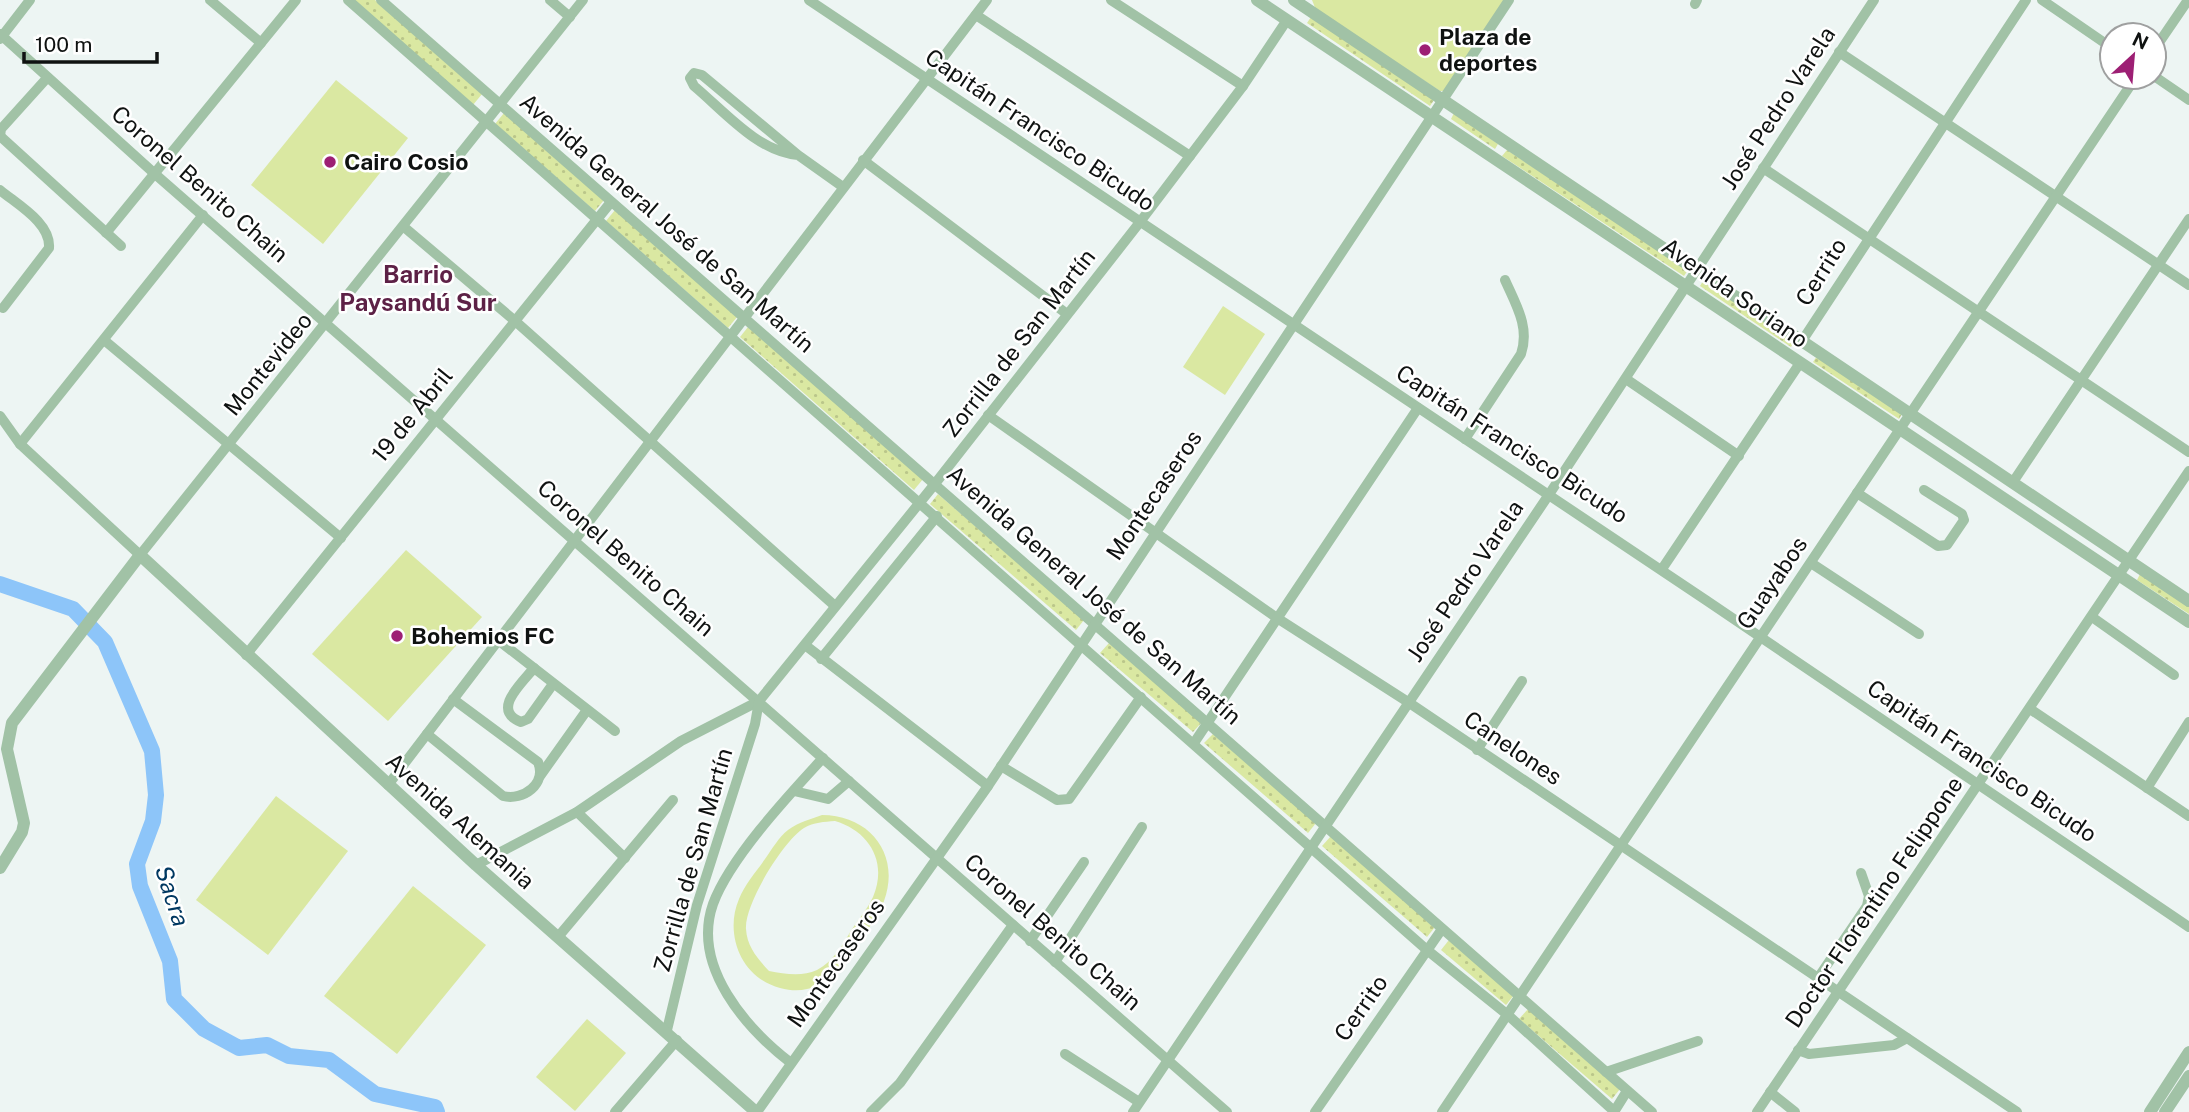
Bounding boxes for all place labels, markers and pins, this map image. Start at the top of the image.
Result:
place label: Plaza de deportes [1439,23,1537,76]
marker: Plaza de deportes [1417,42,1433,58]
place label: Cairo Cosio [344,148,469,175]
marker: Cairo Cosio [322,154,338,170]
place label: Bohemios FC [411,622,555,649]
marker: Bohemios FC [389,628,405,644]

